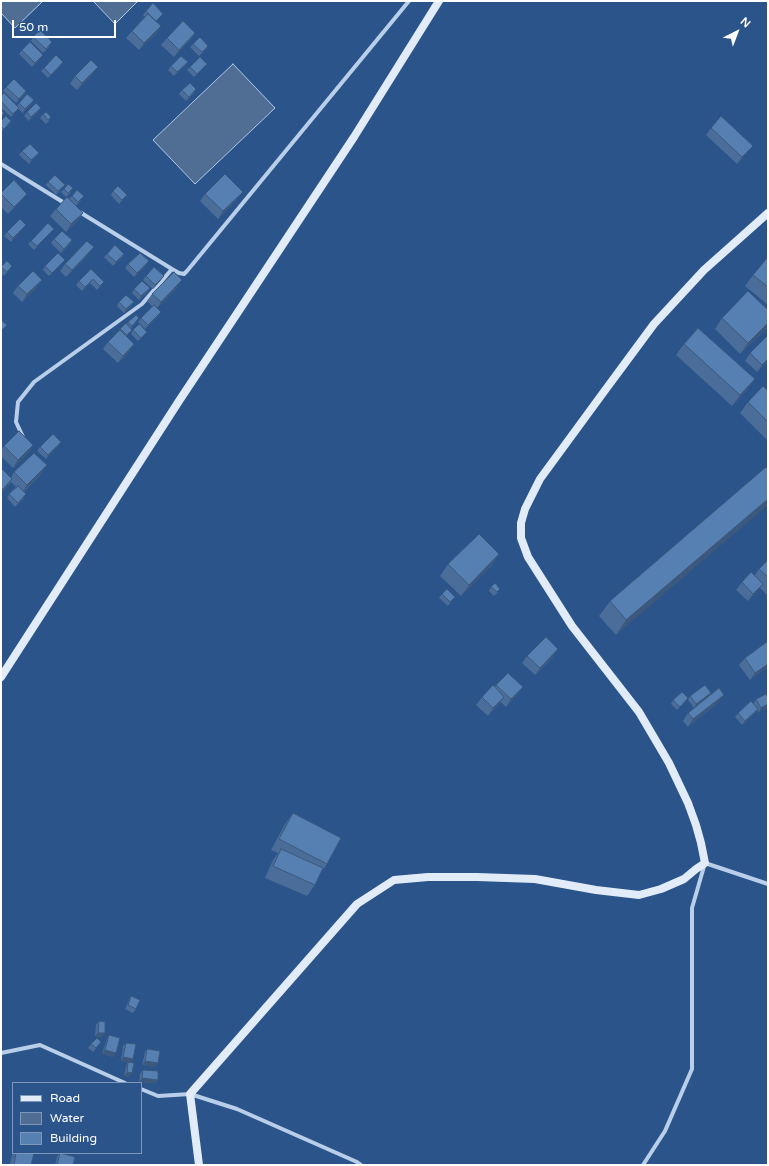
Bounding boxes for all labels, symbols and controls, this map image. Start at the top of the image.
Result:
scale bar [14,12,118,38]
north arrow [717,12,757,52]
text: N [738,15,753,30]
text: 50 m [19,20,48,34]
legend [12,1082,142,1154]
text: Road [50,1091,80,1105]
text: Water [50,1111,84,1125]
text: Building [50,1131,97,1145]

